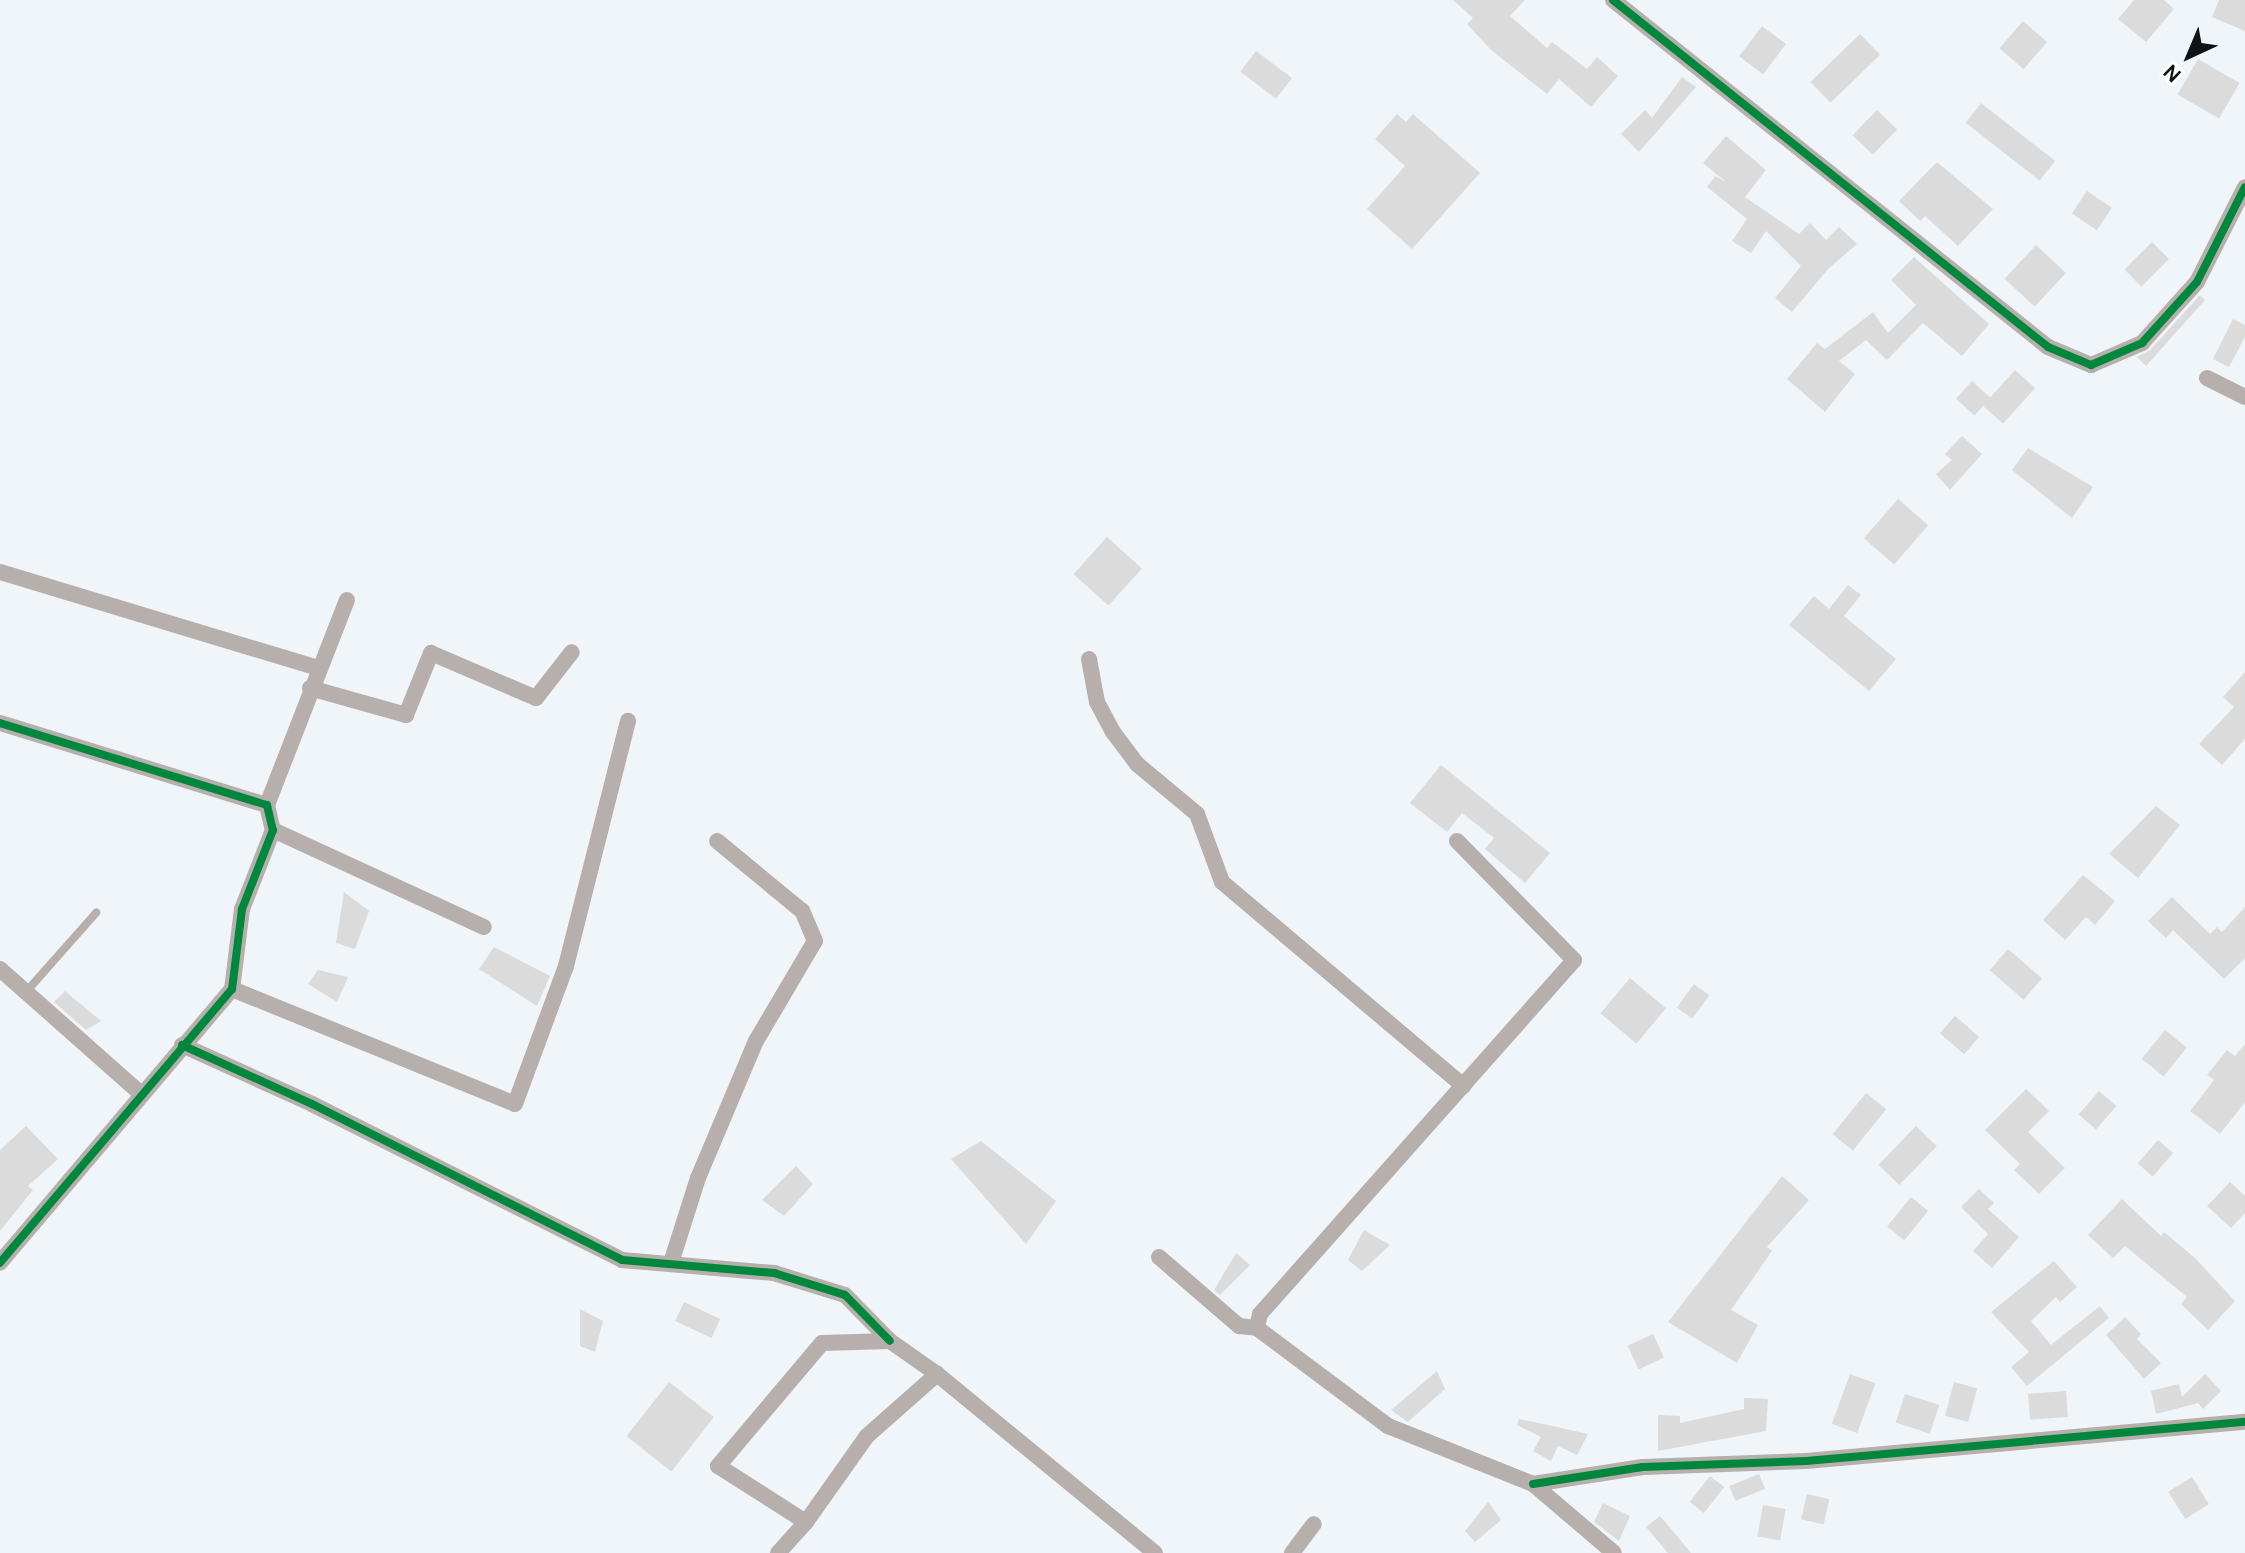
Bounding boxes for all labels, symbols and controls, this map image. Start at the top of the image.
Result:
north arrow [2149,16,2229,96]
text: N [2158,58,2187,88]

